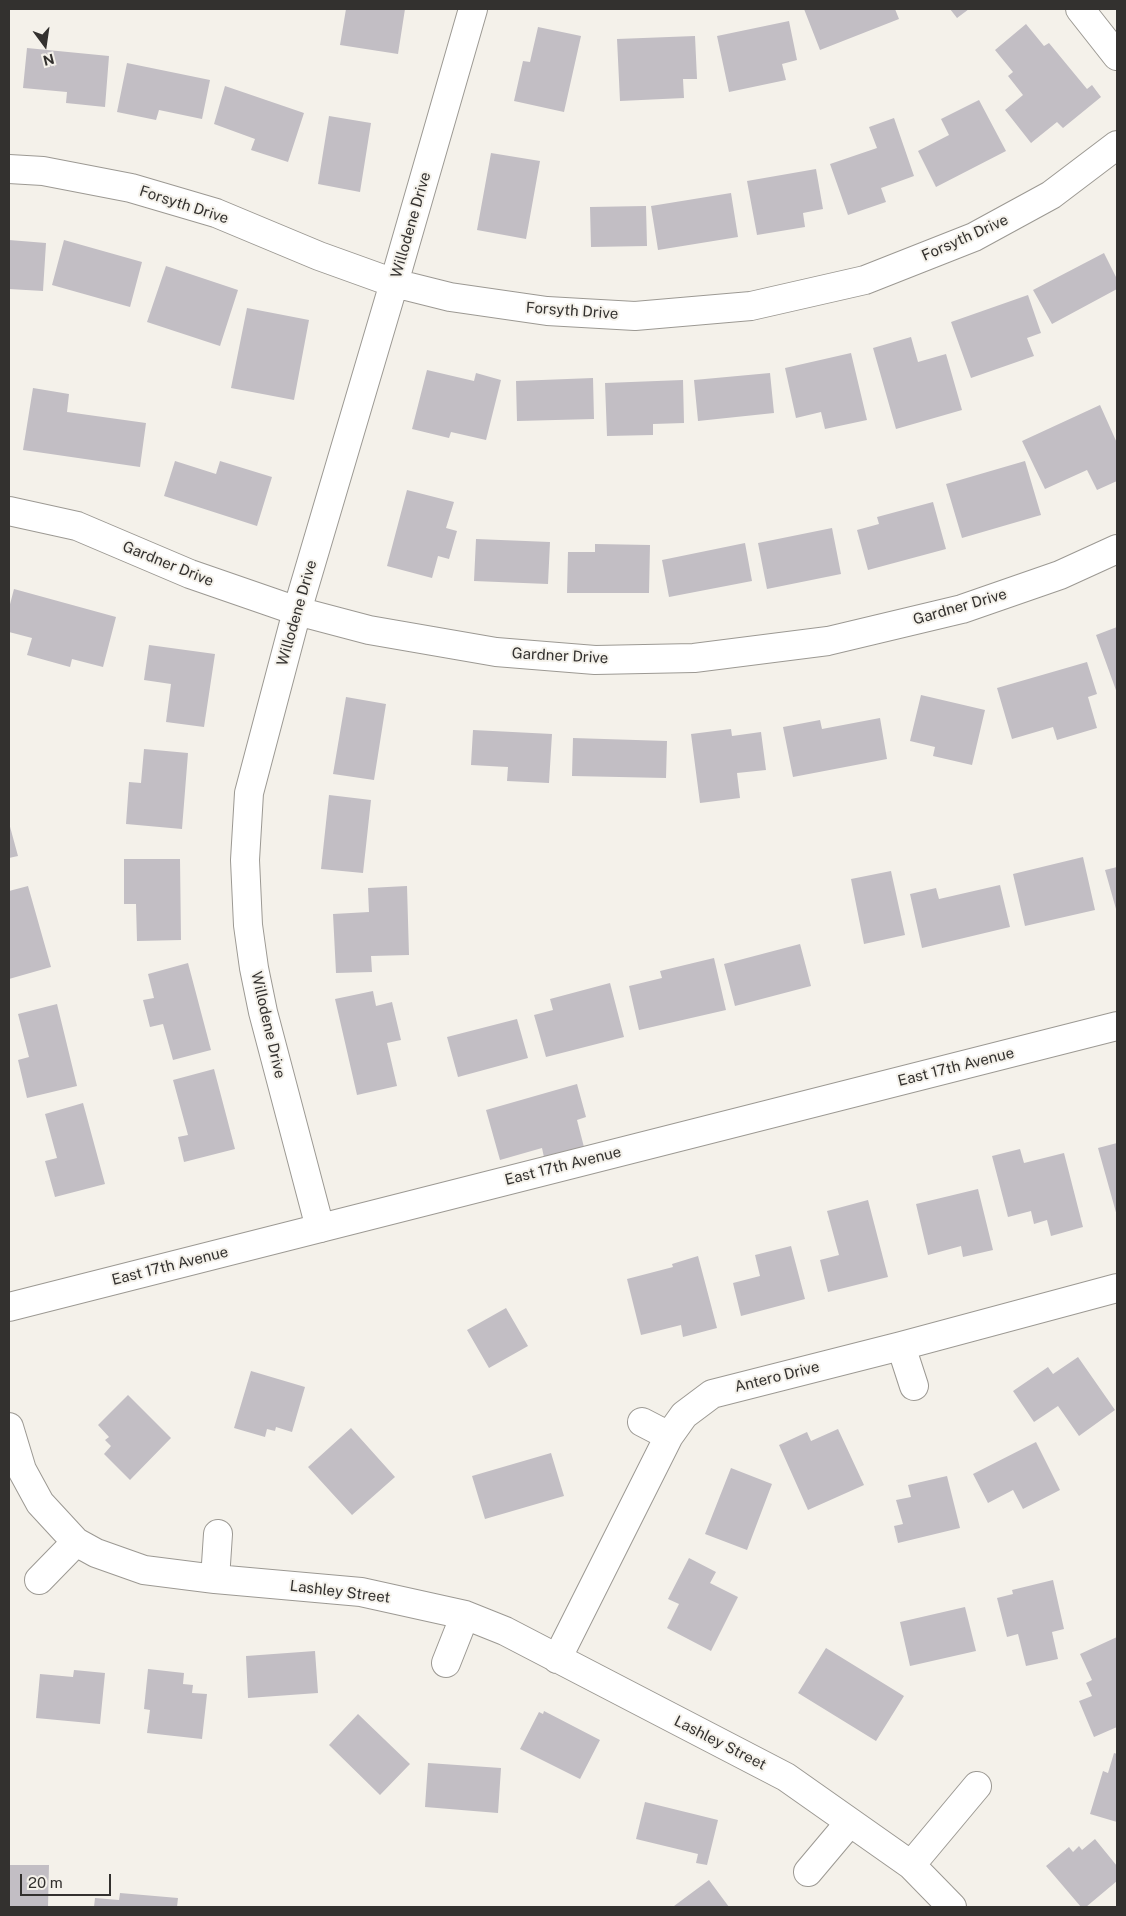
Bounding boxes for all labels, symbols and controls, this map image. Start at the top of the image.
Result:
north arrow [20,20,70,70]
text: N [41,50,56,69]
street label: Willodene Drive [387,170,435,280]
street label: Forsyth Drive [137,182,231,228]
street label: Forsyth Drive [919,211,1011,265]
street label: Forsyth Drive [525,299,619,323]
street label: Gardner Drive [120,538,216,590]
street label: Willodene Drive [273,558,321,668]
street label: Gardner Drive [911,585,1009,629]
street label: Gardner Drive [511,644,609,668]
street label: Willodene Drive [247,970,289,1080]
street label: East 17th Avenue [896,1044,1016,1090]
street label: East 17th Avenue [503,1143,623,1189]
street label: East 17th Avenue [110,1243,230,1289]
street label: Antero Drive [733,1358,821,1396]
street label: Lashley Street [289,1577,391,1607]
street label: Lashley Street [671,1712,769,1774]
scale bar [22,1864,114,1896]
text: 20 m [28,1874,63,1891]

